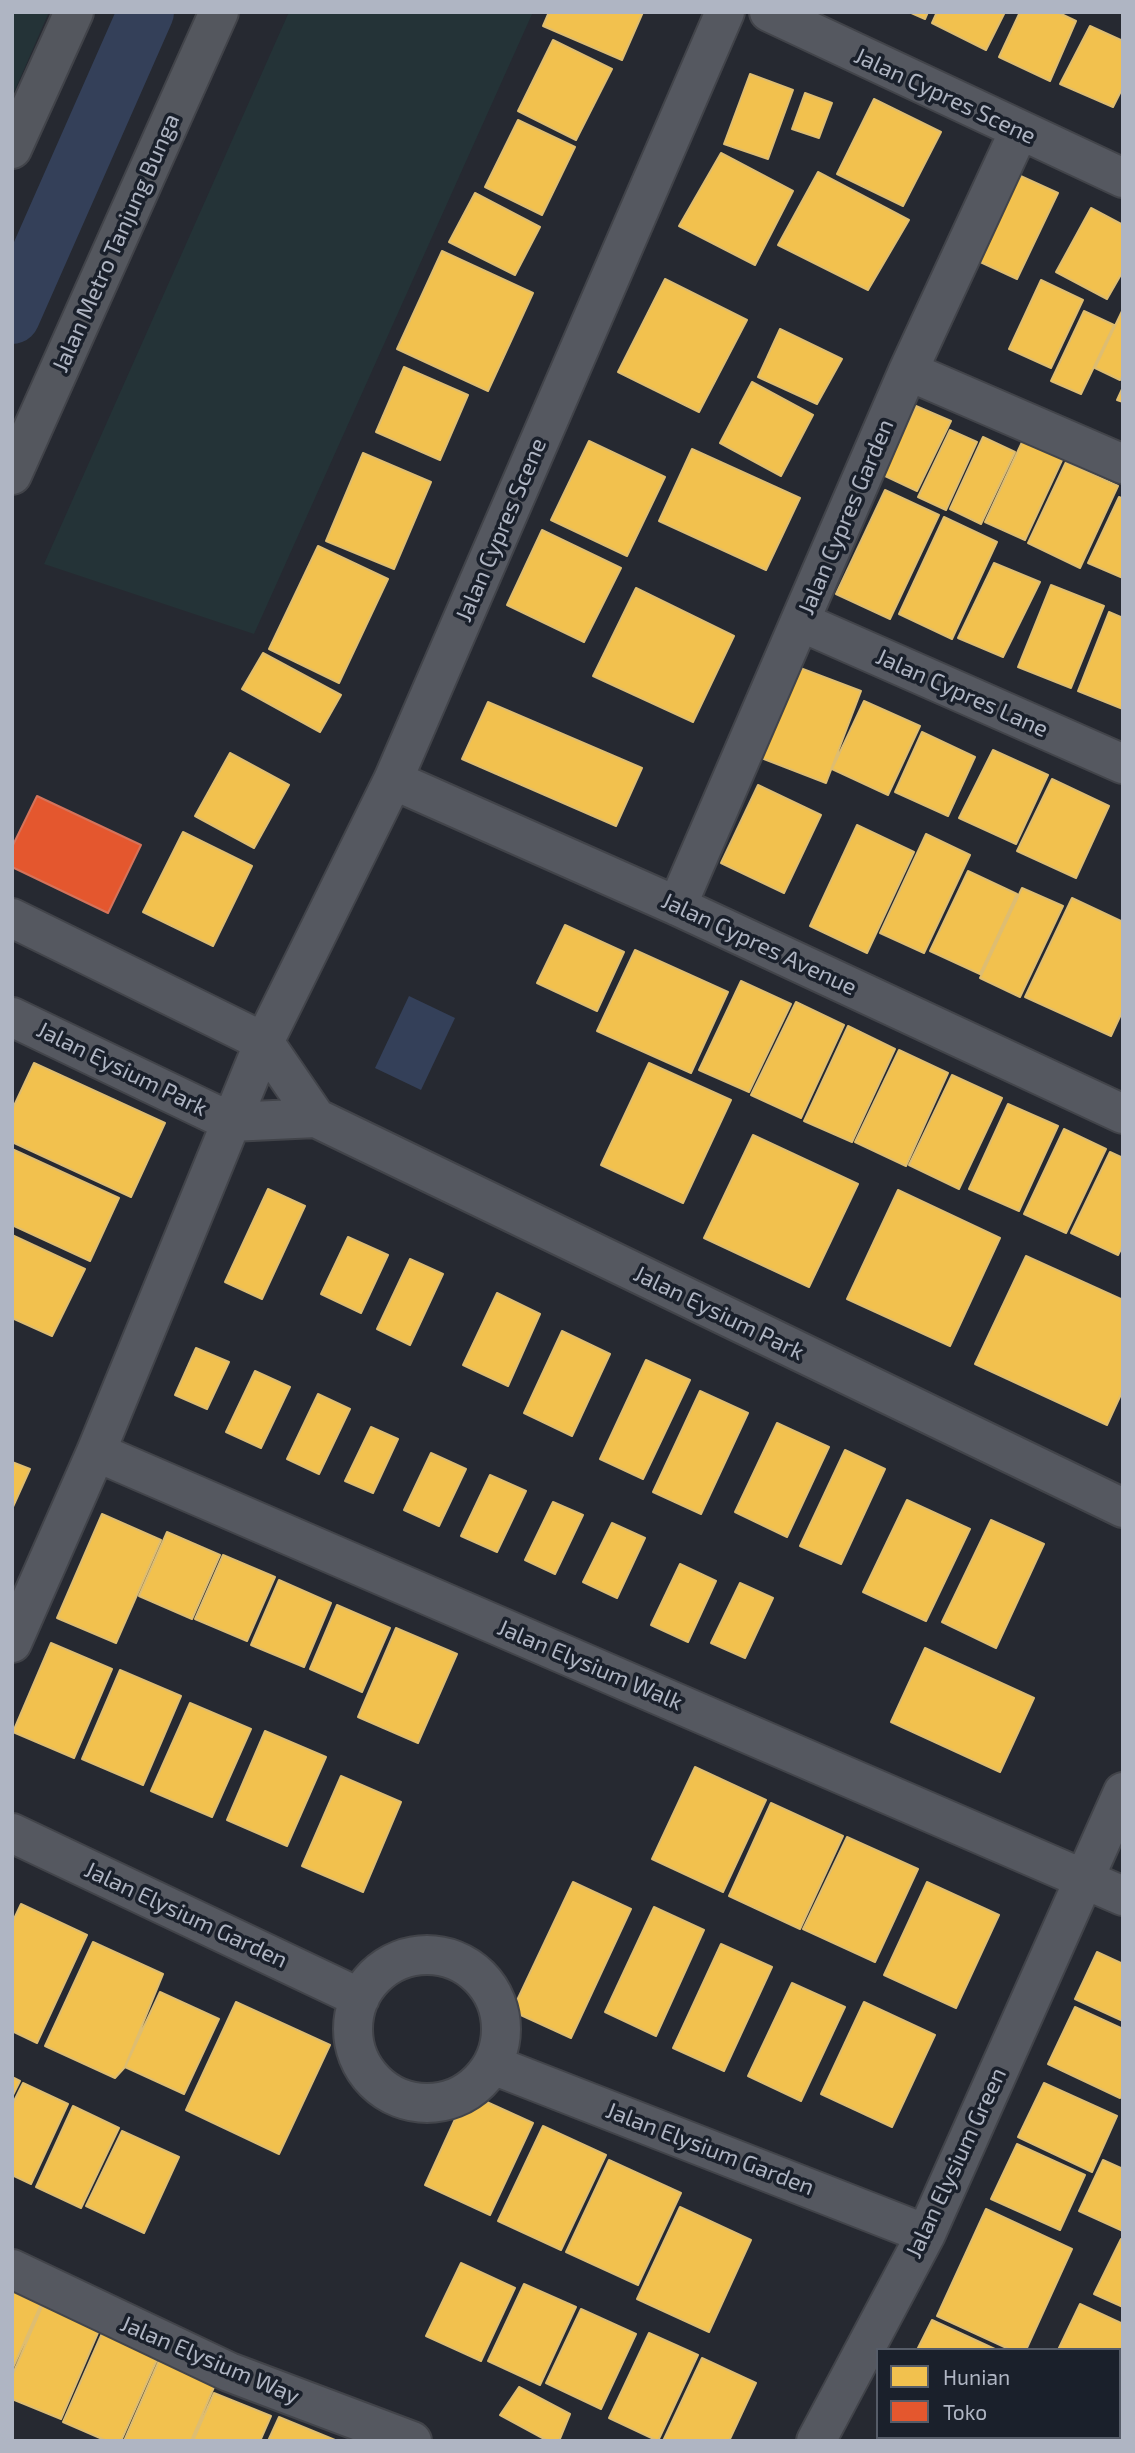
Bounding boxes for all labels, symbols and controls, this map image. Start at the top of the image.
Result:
street label: Jalan Cypres Scene [850,42,1040,150]
street label: Jalan Metro Tanjung Bunga [46,109,186,377]
street label: Jalan Cypres Garden [792,415,900,619]
street label: Jalan Cypres Scene [450,434,552,626]
street label: Jalan Cypres Lane [872,643,1052,743]
street label: Jalan Cypres Avenue [657,887,861,1001]
street label: Jalan Eysium Park [32,1016,212,1122]
street label: Jalan Eysium Park [629,1260,809,1366]
street label: Jalan Elysium Walk [493,1614,687,1716]
street label: Jalan Elysium Garden [80,1856,292,1974]
street label: Jalan Elysium Green [900,2063,1012,2263]
street label: Jalan Elysium Garden [602,2097,818,2201]
street label: Jalan Elysium Way [116,2310,304,2410]
legend [876,2348,1121,2439]
text: Hunian [943,2364,1010,2389]
text: Toko [943,2399,987,2424]

